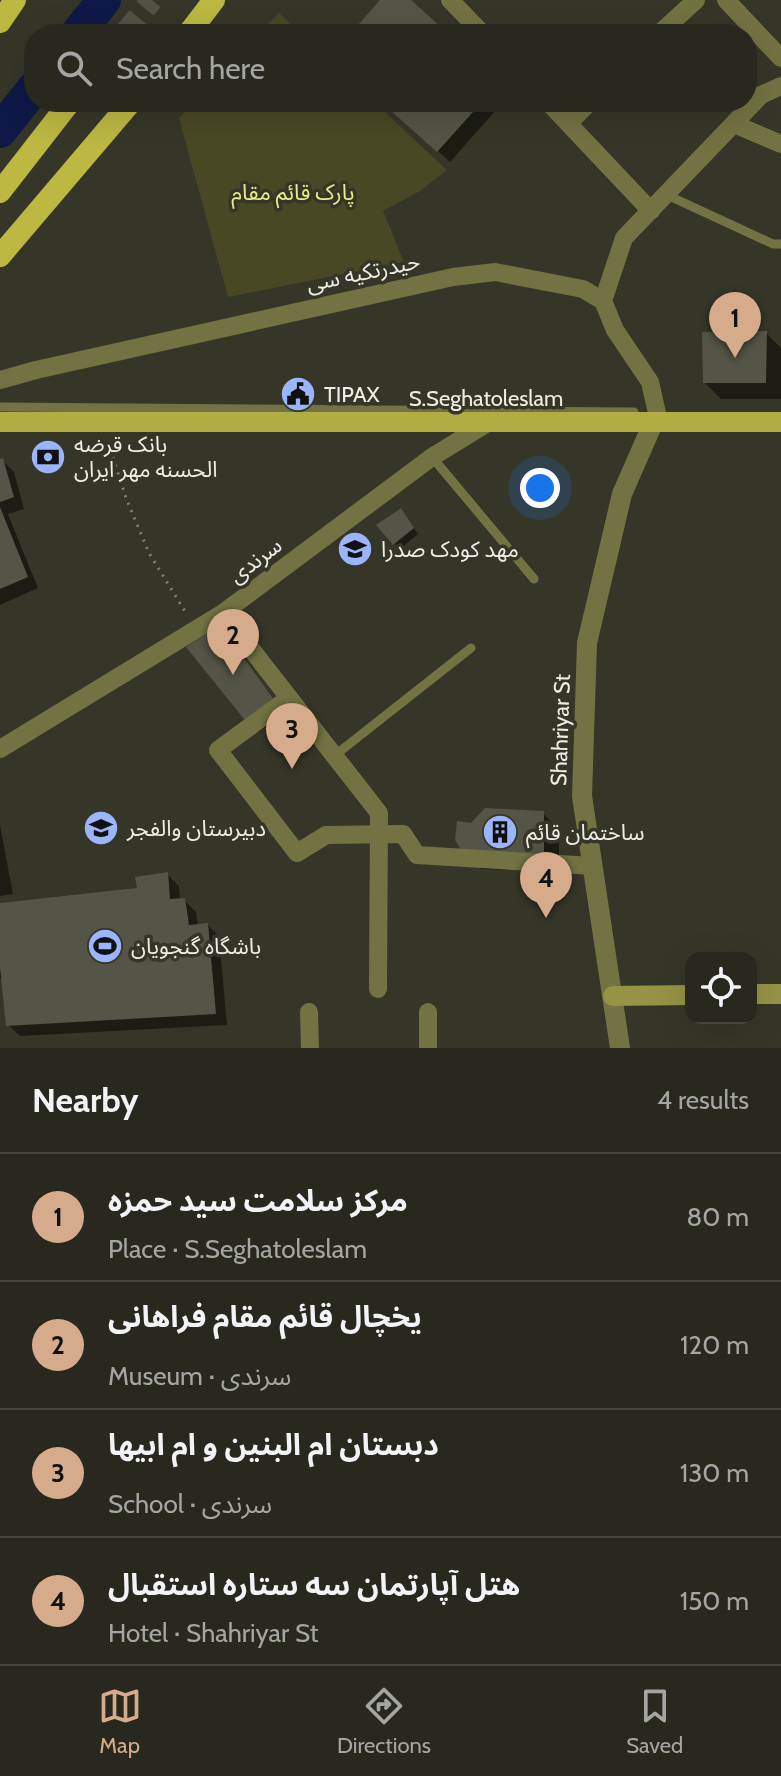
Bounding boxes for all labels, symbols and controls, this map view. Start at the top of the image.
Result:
search box [24,24,757,112]
icon: search [52,46,96,90]
text: Search here [116,50,265,87]
park label: پارک قائم مقام [231,179,355,209]
street label: حیدرتکیه سی [304,247,422,298]
pin: 1 [709,292,761,358]
public building icon: TIPAX [279,375,317,413]
place label: TIPAX [324,381,380,408]
street label: S.Seghatoleslam [409,385,563,412]
place label: بانک قرضه الحسنه مهر ایران [74,431,218,483]
bank icon: بانک قرضه الحسنه مهر ایران [29,438,67,476]
your location [520,468,560,508]
school or university icon: مهد کودک صدرا [336,530,374,568]
street label: سرندی [223,532,287,589]
place label: مهد کودک صدرا [381,536,519,563]
pin: 2 [207,609,259,675]
street label: Shahriyar St [545,673,576,787]
pin: 3 [266,703,318,769]
school or university icon: دبیرستان والفجر [82,809,120,847]
building icon: ساختمان قائم [481,813,519,851]
place label: دبیرستان والفجر [126,815,266,842]
place label: ساختمان قائم [526,819,644,849]
pin: 4 [520,852,572,918]
sports icon: باشگاه گنجویان [86,927,124,965]
place label: باشگاه گنجویان [131,933,261,960]
map controls [685,952,757,1024]
button: locate [685,952,757,1024]
text: Nearby [32,1079,139,1121]
text: 4 results [657,1084,749,1116]
text: مرکز سلامت سید حمزه [108,1182,408,1219]
text: 1 [53,1201,63,1233]
text: 80 m [686,1201,749,1233]
text: Place · S.Seghatoleslam [108,1233,367,1265]
text: یخچال قائم مقام فراهانی [108,1298,422,1335]
text: 2 [51,1329,65,1361]
text: 120 m [680,1329,749,1361]
text: Museum · سرندی [108,1360,291,1392]
text: دبستان ام البنین و ام ابیها [108,1426,439,1463]
text: 3 [51,1457,65,1489]
text: 130 m [680,1457,749,1489]
text: School · سرندی [108,1488,272,1520]
text: هتل آپارتمان سه ستاره استقبال [108,1566,520,1603]
text: 4 [50,1585,66,1617]
text: 150 m [680,1585,749,1617]
text: Hotel · Shahriyar St [108,1617,319,1649]
tab: Map [98,1684,142,1759]
tab: Directions [337,1684,431,1759]
tab: Saved [626,1684,683,1759]

